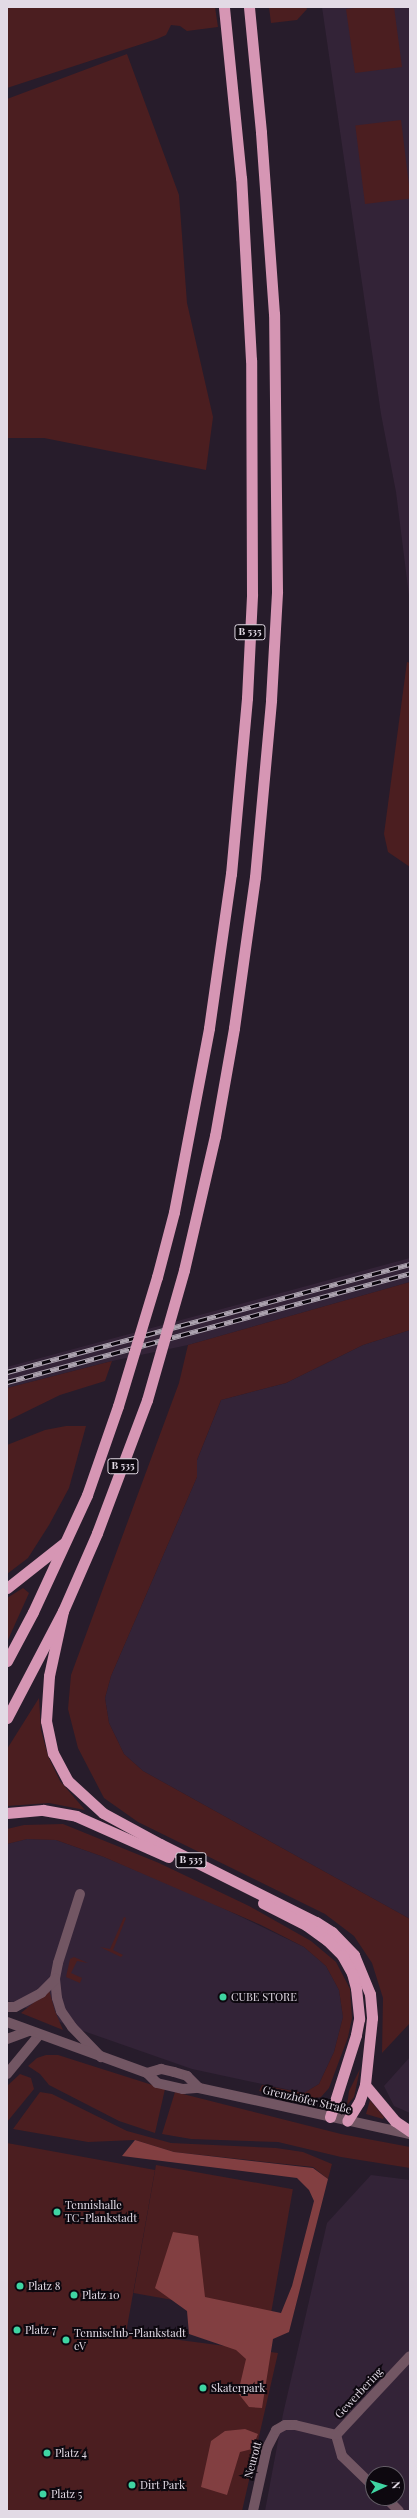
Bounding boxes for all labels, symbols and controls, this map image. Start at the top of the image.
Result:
road number: B 535 [234,624,266,640]
road number: B 535 [107,1458,139,1474]
road number: B 535 [175,1852,207,1868]
place label: CUBE STORE [231,1990,297,2004]
marker: CUBE STORE [218,1992,228,2002]
street label: Grenzhöfer Straße [261,2083,353,2117]
place label: Tennishalle TC-Plankstadt [65,2199,137,2225]
marker: Tennishalle TC-Plankstadt [52,2207,62,2217]
place label: Platz 8 [28,2279,61,2293]
marker: Platz 8 [15,2281,25,2291]
place label: Platz 10 [82,2288,119,2302]
marker: Platz 10 [69,2290,79,2300]
place label: Platz 7 [25,2323,56,2337]
marker: Platz 7 [12,2325,22,2335]
place label: Tennisclub-Plankstadt eV [74,2327,186,2353]
marker: Tennisclub-Plankstadt eV [61,2335,71,2345]
street label: Gewerbering [332,2365,386,2421]
place label: Skaterpark [211,2381,265,2395]
marker: Skaterpark [198,2383,208,2393]
street label: Neurott [242,2440,264,2480]
place label: Platz 4 [55,2446,87,2460]
marker: Platz 4 [42,2448,52,2458]
north arrow [365,2466,405,2506]
place label: Dirt Park [140,2478,185,2492]
marker: Dirt Park [127,2480,137,2490]
text: N [389,2481,404,2490]
place label: Platz 5 [51,2487,82,2501]
marker: Platz 5 [38,2489,48,2499]

